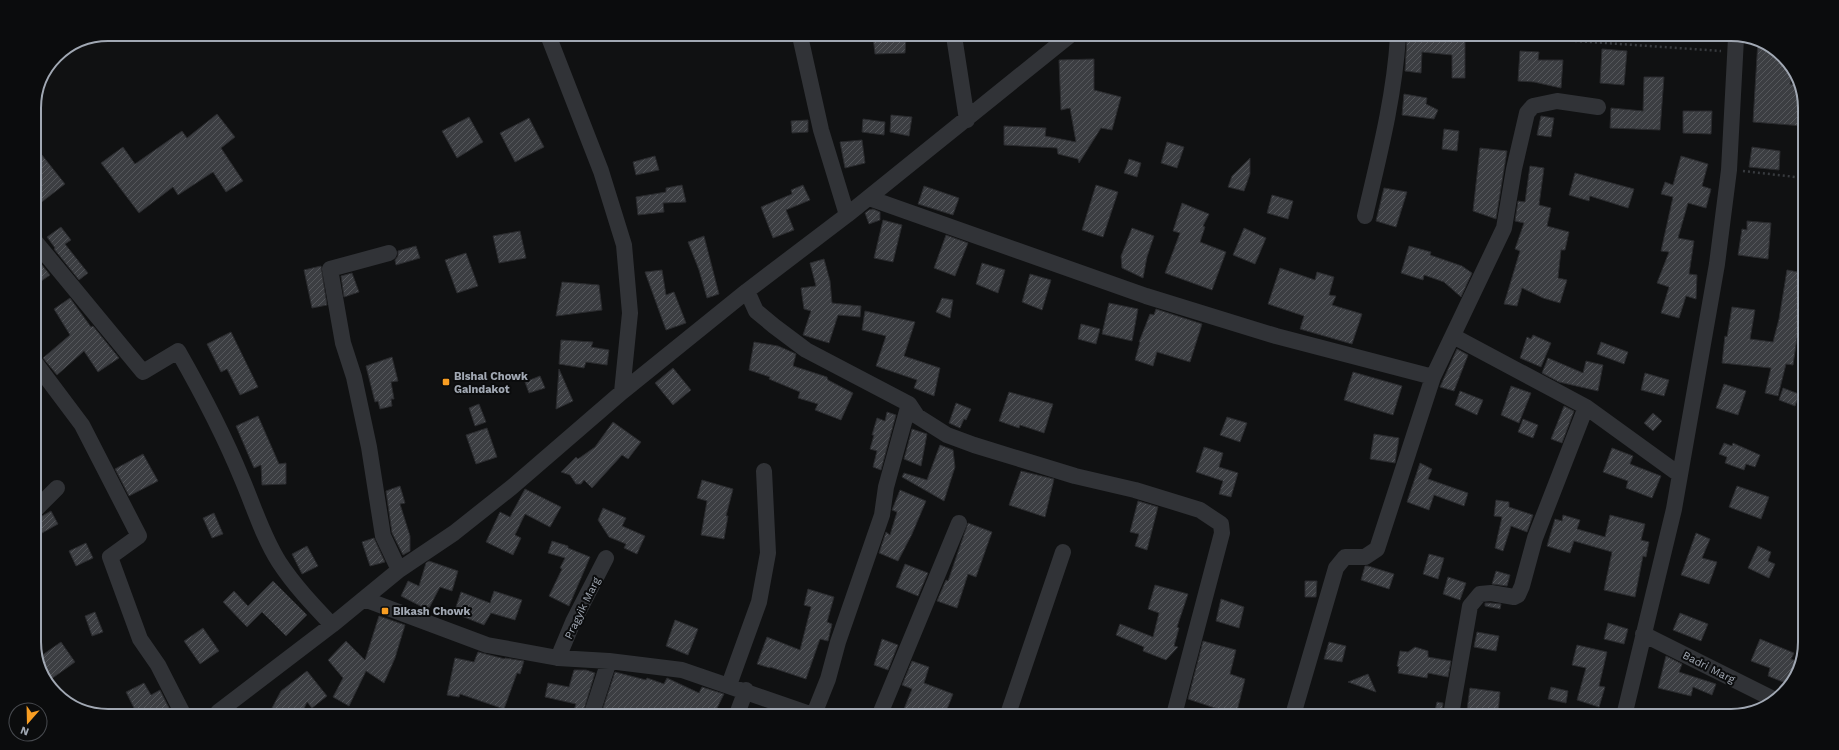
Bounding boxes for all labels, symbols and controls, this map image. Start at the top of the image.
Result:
place label: Bishal Chowk Gaindakot [454,370,528,396]
marker: Bishal Chowk Gaindakot [441,377,451,387]
street label: Pragyik Marg [562,575,603,641]
place label: Bikash Chowk [393,605,470,618]
marker: Bikash Chowk [380,606,390,616]
street label: Badri Marg [1680,649,1737,686]
north arrow [8,702,48,742]
text: N [19,723,31,738]

